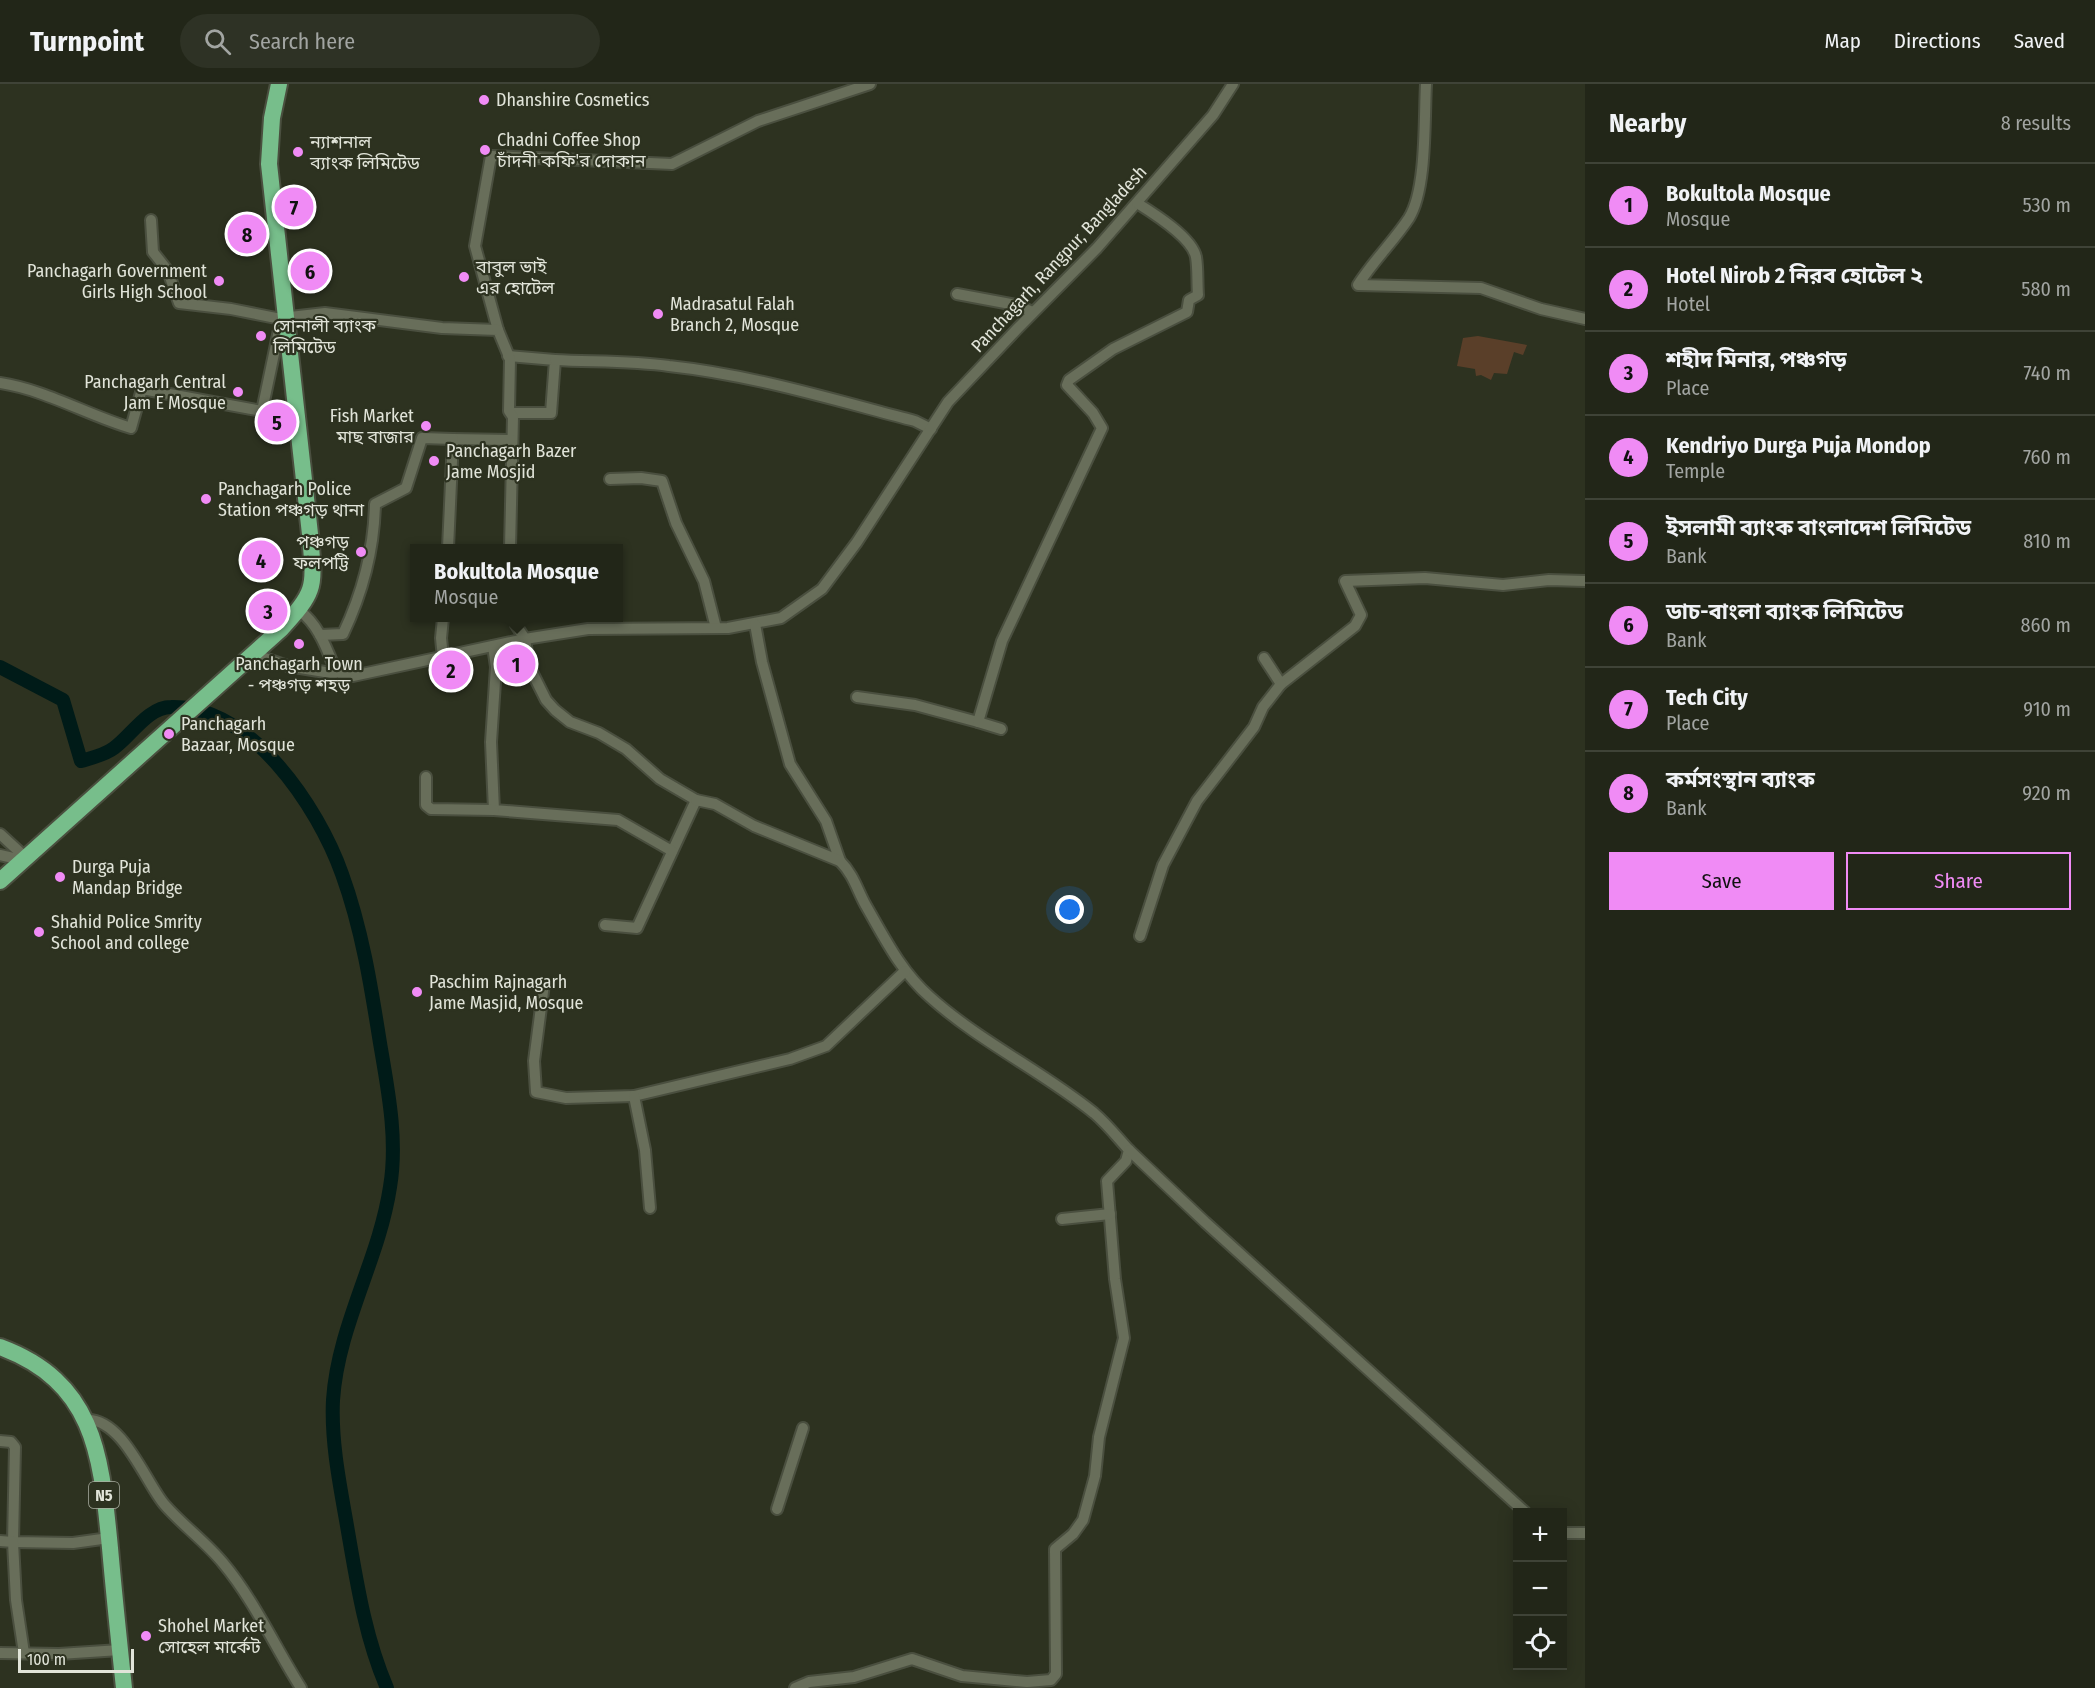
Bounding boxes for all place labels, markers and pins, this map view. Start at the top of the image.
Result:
place label: Dhanshire Cosmetics [496,89,650,111]
marker: Dhanshire Cosmetics [477,93,491,107]
place label: Chadni Coffee Shop চাঁদনী কফি'র দোকান [496,129,647,172]
place label: ন্যাশনাল ব্যাংক লিমিটেড [309,131,420,174]
marker: Chadni Coffee Shop চাঁদনী কফি'র দোকান [478,143,492,157]
marker: ন্যাশনাল ব্যাংক লিমিটেড [291,145,305,159]
pin: 7 [274,184,314,230]
pin: 8 [228,212,266,256]
pin: 6 [290,248,330,294]
place label: বাবুল ভাই এর হোটেল [475,256,555,299]
place label: Panchagarh Government Girls High School [27,260,207,303]
marker: বাবুল ভাই এর হোটেল [457,270,471,284]
marker: Panchagarh Government Girls High School [212,274,226,288]
place label: Madrasatul Falah Branch 2, Mosque [670,293,799,336]
marker: Madrasatul Falah Branch 2, Mosque [651,307,665,321]
place label: সোনালী ব্যাংক লিমিটেড [272,315,377,358]
marker: সোনালী ব্যাংক লিমিটেড [254,329,268,343]
place label: Panchagarh Central Jam E Mosque [84,371,226,414]
marker: Panchagarh Central Jam E Mosque [231,385,245,399]
pin: 5 [258,400,296,444]
place label: Fish Market মাছ বাজার [330,405,414,448]
marker: Fish Market মাছ বাজার [419,419,433,433]
place label: Panchagarh Bazer Jame Mosjid [446,440,577,483]
marker: Panchagarh Bazer Jame Mosjid [427,454,441,468]
place label: Panchagarh Police Station পঞ্চগড় থানা [218,478,364,521]
marker: Panchagarh Police Station পঞ্চগড় থানা [199,492,213,506]
place label: পঞ্চগড় ফলপট্টি [292,531,350,574]
pin: 4 [242,538,280,582]
marker: পঞ্চগড় ফলপট্টি [354,545,368,559]
pin: 3 [248,588,288,634]
marker: Panchagarh Town - পঞ্চগড় শহড় [292,637,306,651]
pin: 1 [496,642,536,686]
pin: 2 [432,648,470,692]
place label: Panchagarh Town - পঞ্চগড় শহড় [235,653,363,696]
place label: Panchagarh Bazaar, Mosque [181,713,295,756]
marker: Panchagarh Bazaar, Mosque [162,727,176,741]
place label: Durga Puja Mandap Bridge [72,856,183,899]
marker: Durga Puja Mandap Bridge [53,870,67,884]
place label: Shahid Police Smrity School and college [51,911,202,954]
marker: Shahid Police Smrity School and college [32,925,46,939]
place label: Paschim Rajnagarh Jame Masjid, Mosque [429,971,584,1014]
marker: Paschim Rajnagarh Jame Masjid, Mosque [410,985,424,999]
place label: Shohel Market সোহেল মার্কেট [158,1615,264,1658]
marker: Shohel Market সোহেল মার্কেট [139,1629,153,1643]

